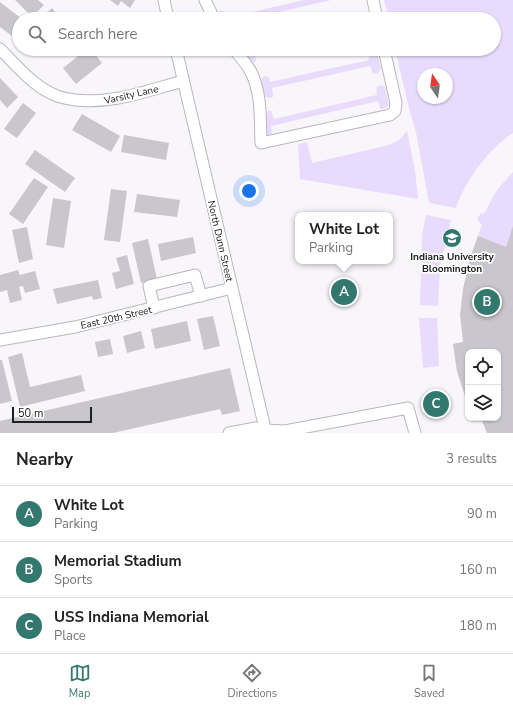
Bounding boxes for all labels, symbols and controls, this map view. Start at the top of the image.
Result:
search box [12,12,501,56]
icon: search [26,23,48,45]
text: Search here [58,24,138,44]
north arrow [417,68,453,104]
street label: Varsity Lane [102,82,160,108]
your location [239,181,259,201]
street label: North Dunn Street [204,199,236,284]
popup [295,212,393,264]
text: White Lot [309,219,379,239]
school or university icon: Indiana University Bloomington [441,227,463,249]
text: Parking [309,239,353,257]
place label: Indiana University Bloomington [410,250,495,276]
pin: A [331,277,357,307]
pin: B [474,287,500,317]
street label: East 20th Street [79,303,154,333]
map controls [465,349,501,421]
button: locate [465,349,501,385]
button: layers [465,385,501,421]
pin: C [423,389,449,419]
scale bar [12,405,92,424]
text: 50 m [18,406,43,421]
text: Nearby [16,448,73,471]
text: 3 results [446,450,497,468]
text: White Lot [54,495,124,515]
text: A [24,505,34,523]
text: 90 m [467,505,497,523]
text: Parking [54,515,98,533]
text: Memorial Stadium [54,551,182,571]
text: B [25,561,33,579]
text: 160 m [459,561,497,579]
text: Sports [54,571,93,589]
text: USS Indiana Memorial [54,607,209,627]
text: C [25,617,33,635]
text: 180 m [459,617,497,635]
text: Place [54,627,86,645]
tab: Map [69,662,91,701]
tab: Directions [228,662,277,701]
tab: Saved [414,662,444,701]

